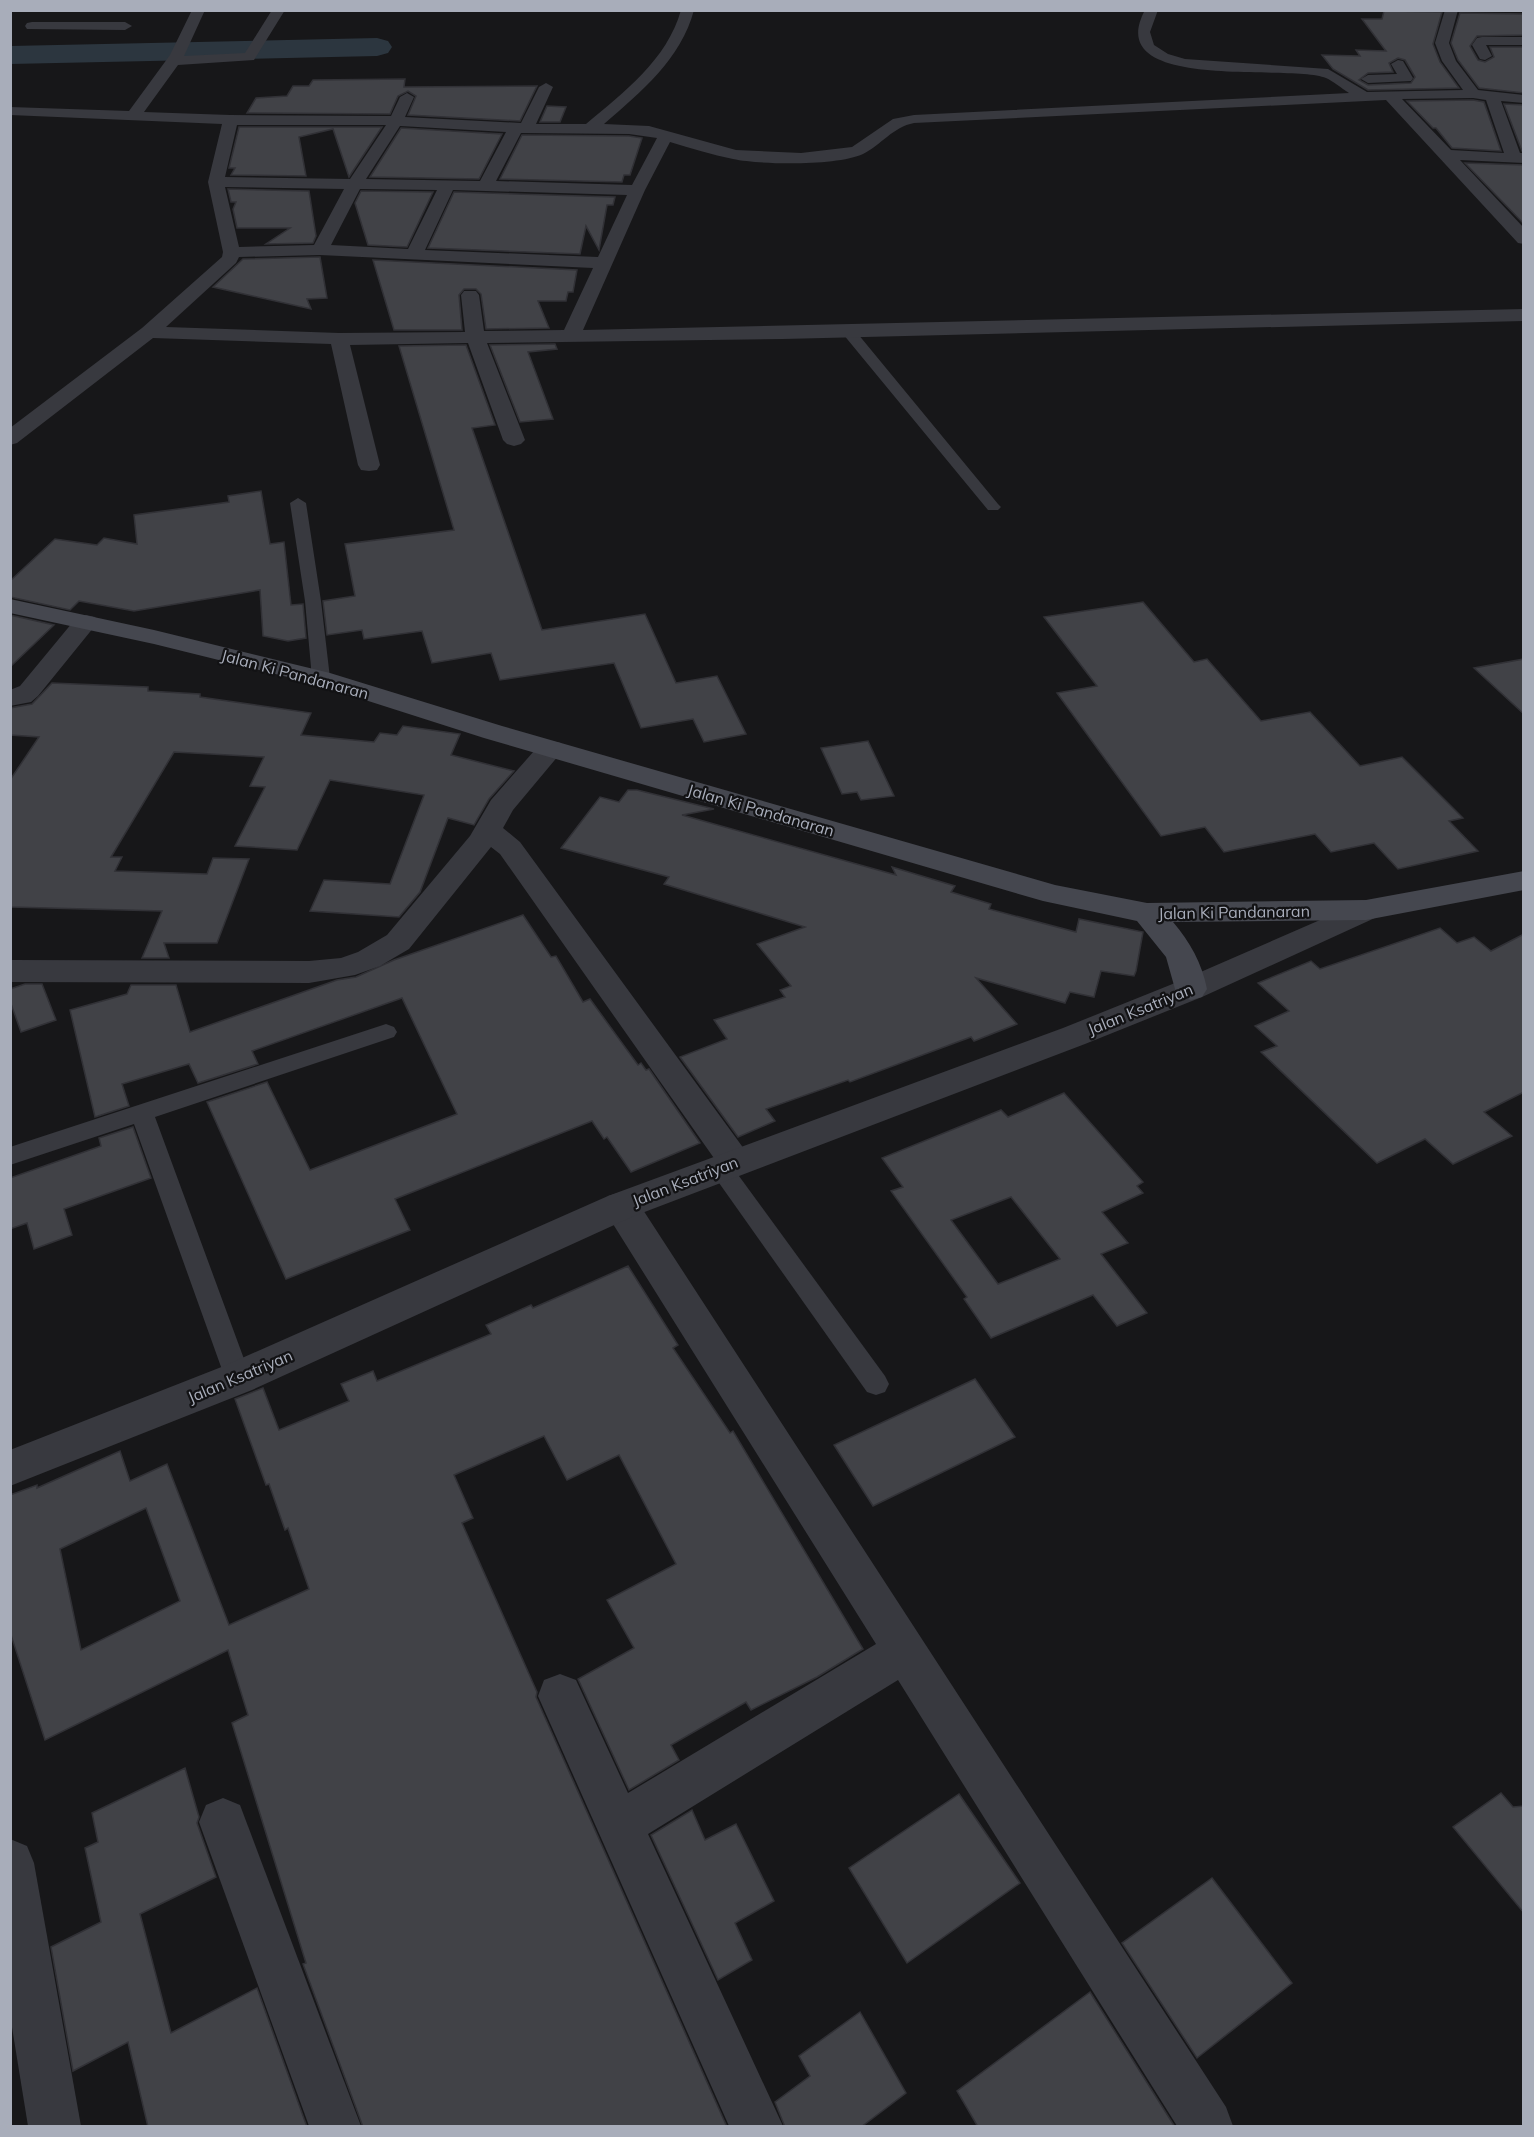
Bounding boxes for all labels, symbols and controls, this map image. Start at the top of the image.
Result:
street label: Jalan Ki Pandanaran [219,645,371,703]
street label: Jalan Ki Pandanaran [685,779,837,841]
street label: Jalan Ki Pandanaran [1158,901,1310,923]
street label: Jalan Ksatriyan [1084,979,1196,1039]
street label: Jalan Ksatriyan [629,1152,741,1210]
street label: Jalan Ksatriyan [185,1345,295,1407]

